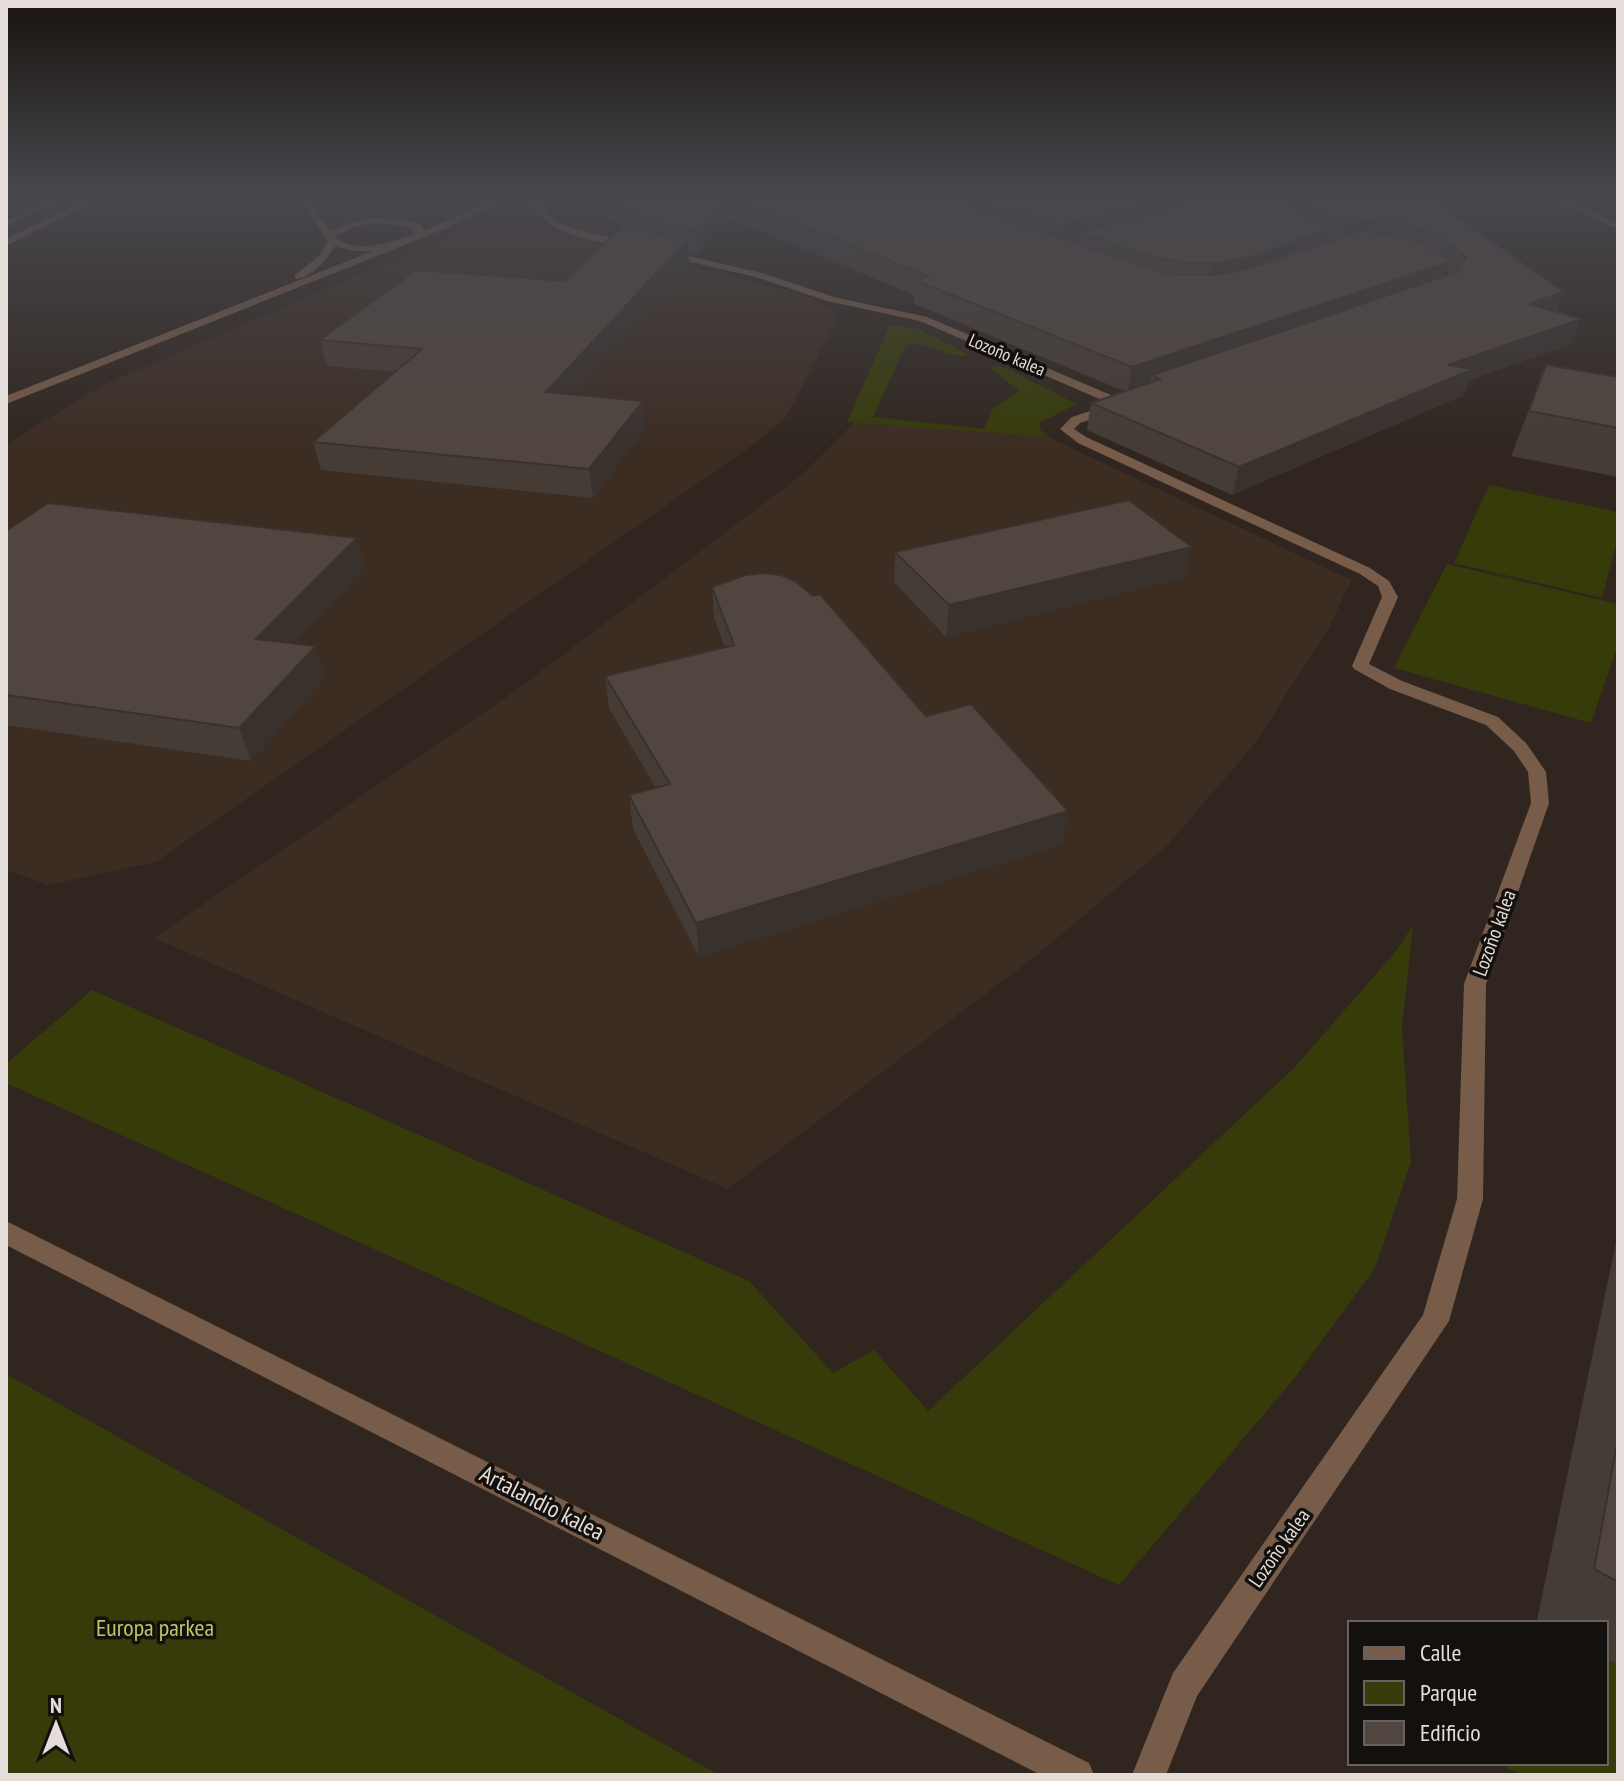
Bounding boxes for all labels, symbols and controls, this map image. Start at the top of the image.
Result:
street label: Lozoño kalea [966,328,1049,381]
street label: Lozoño kalea [1466,886,1522,980]
street label: Artalandio kalea [475,1458,610,1547]
street label: Lozoño kalea [1243,1504,1315,1592]
park label: Europa parkea [96,1612,214,1643]
legend [1348,1621,1608,1765]
text: Calle [1420,1637,1461,1668]
text: Parque [1420,1677,1477,1708]
north arrow [16,1685,96,1765]
text: N [50,1691,62,1719]
text: Edificio [1420,1717,1481,1748]

